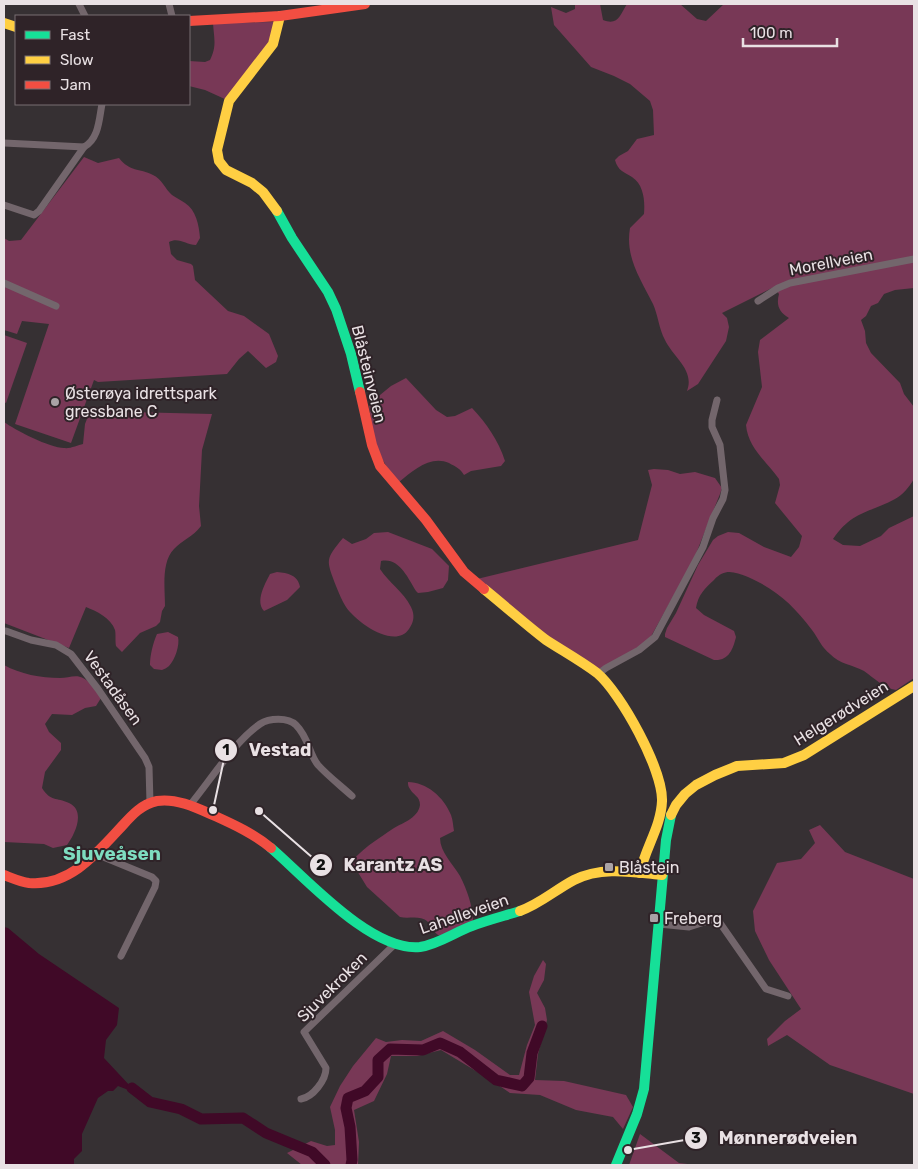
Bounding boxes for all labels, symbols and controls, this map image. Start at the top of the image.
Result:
legend [15,15,190,105]
scale bar [743,15,837,47]
text: 100 m [750,24,792,42]
text: Fast [60,26,90,44]
text: Slow [60,51,93,69]
text: Jam [60,76,91,94]
street label: Morellveien [788,245,874,279]
street label: Blåsteinveien [348,323,390,425]
place label: Østerøya idrettspark gressbane C [65,384,218,421]
marker: Østerøya idrettspark gressbane C [49,396,61,408]
street label: Vestadåsen [80,647,146,729]
street label: Helgerødveien [790,676,892,750]
callout: Vestad [214,733,321,766]
text: Vestad [249,739,311,761]
text: 1 [222,741,230,759]
district label: Sjuveåsen [63,842,161,865]
callout: Karantz AS [309,848,453,881]
text: Karantz AS [344,854,443,876]
text: 2 [316,856,326,874]
place label: Blåstein [619,858,679,877]
marker: Blåstein [603,861,615,873]
street label: Lahelleveien [417,890,511,938]
place label: Freberg [664,909,722,928]
marker: Freberg [648,912,660,924]
street label: Sjuvekroken [293,948,371,1026]
callout: Mønnerødveien [683,1121,867,1154]
text: Mønnerødveien [719,1127,857,1149]
text: 3 [691,1129,701,1147]

